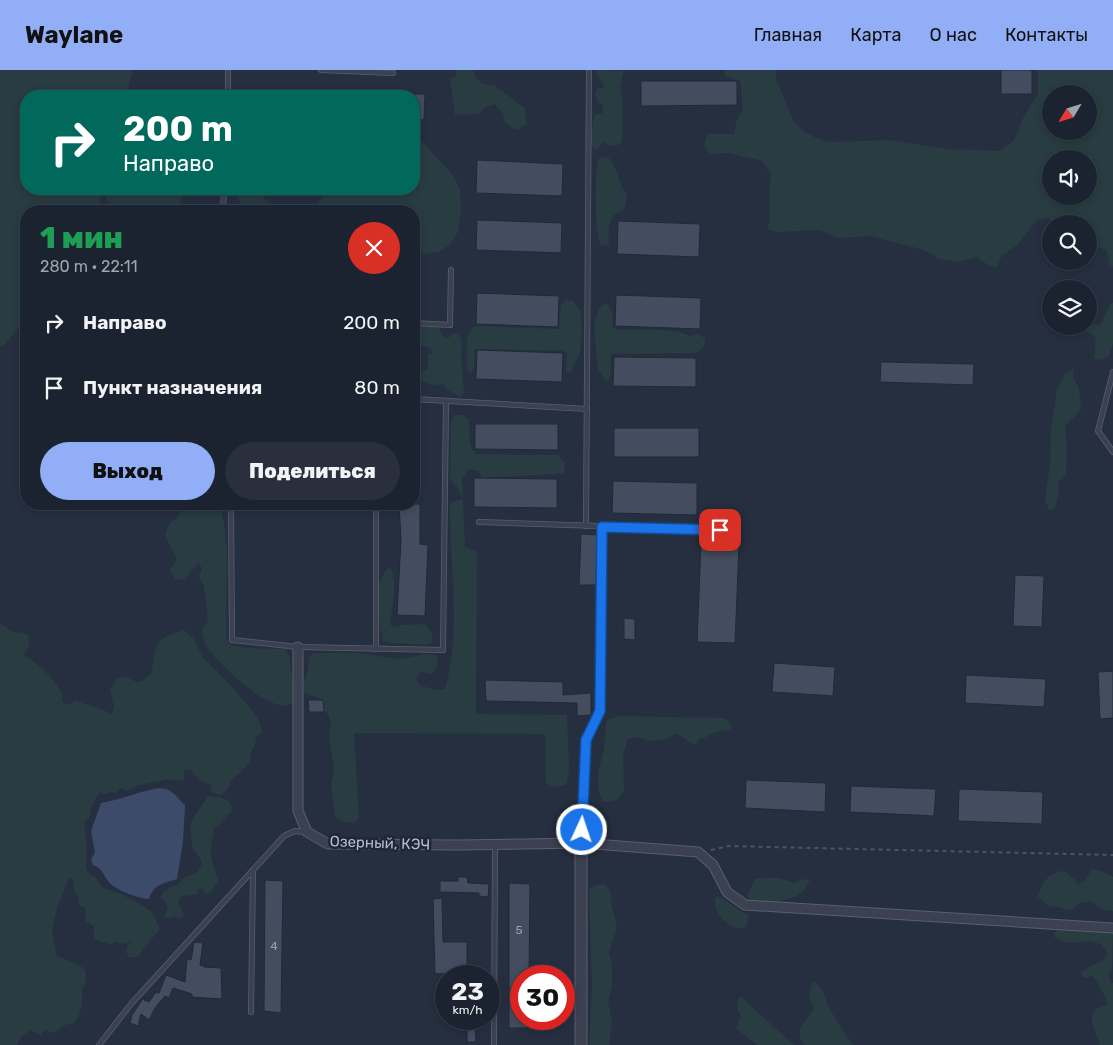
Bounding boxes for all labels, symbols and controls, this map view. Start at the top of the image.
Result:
text: Waylane [25,21,123,49]
text: Главная [754,24,822,46]
text: Карта [850,24,902,46]
text: О нас [930,24,977,46]
text: Контакты [1005,24,1088,46]
north arrow [1042,85,1098,140]
map controls [1042,85,1097,335]
text: 200 m [123,108,233,150]
icon: right [40,110,105,175]
text: Направо [123,150,214,177]
button: sound [1042,150,1097,205]
button: search [1042,215,1097,270]
text: 1 мин [40,220,123,256]
button: close [348,222,400,274]
text: 280 m · 22:11 [40,257,138,276]
button: layers [1042,280,1097,335]
icon: right [40,309,68,337]
text: Направо [83,311,167,334]
text: 200 m [343,311,400,334]
icon: arrive [40,374,68,402]
text: Пункт назначения [83,376,262,399]
text: 80 m [354,376,400,399]
button: Выход [40,442,215,500]
button: Поделиться [225,442,400,500]
pin [699,509,741,551]
icon: arrive [706,516,734,544]
position arrow [555,803,607,855]
street label: Озерный, КЭЧ [329,832,431,854]
house number: 5 [515,923,523,937]
house number: 4 [270,939,278,953]
speed limit sign: 30 [510,965,575,1030]
text: 23 [451,977,484,1006]
text: km/h [453,1003,482,1017]

